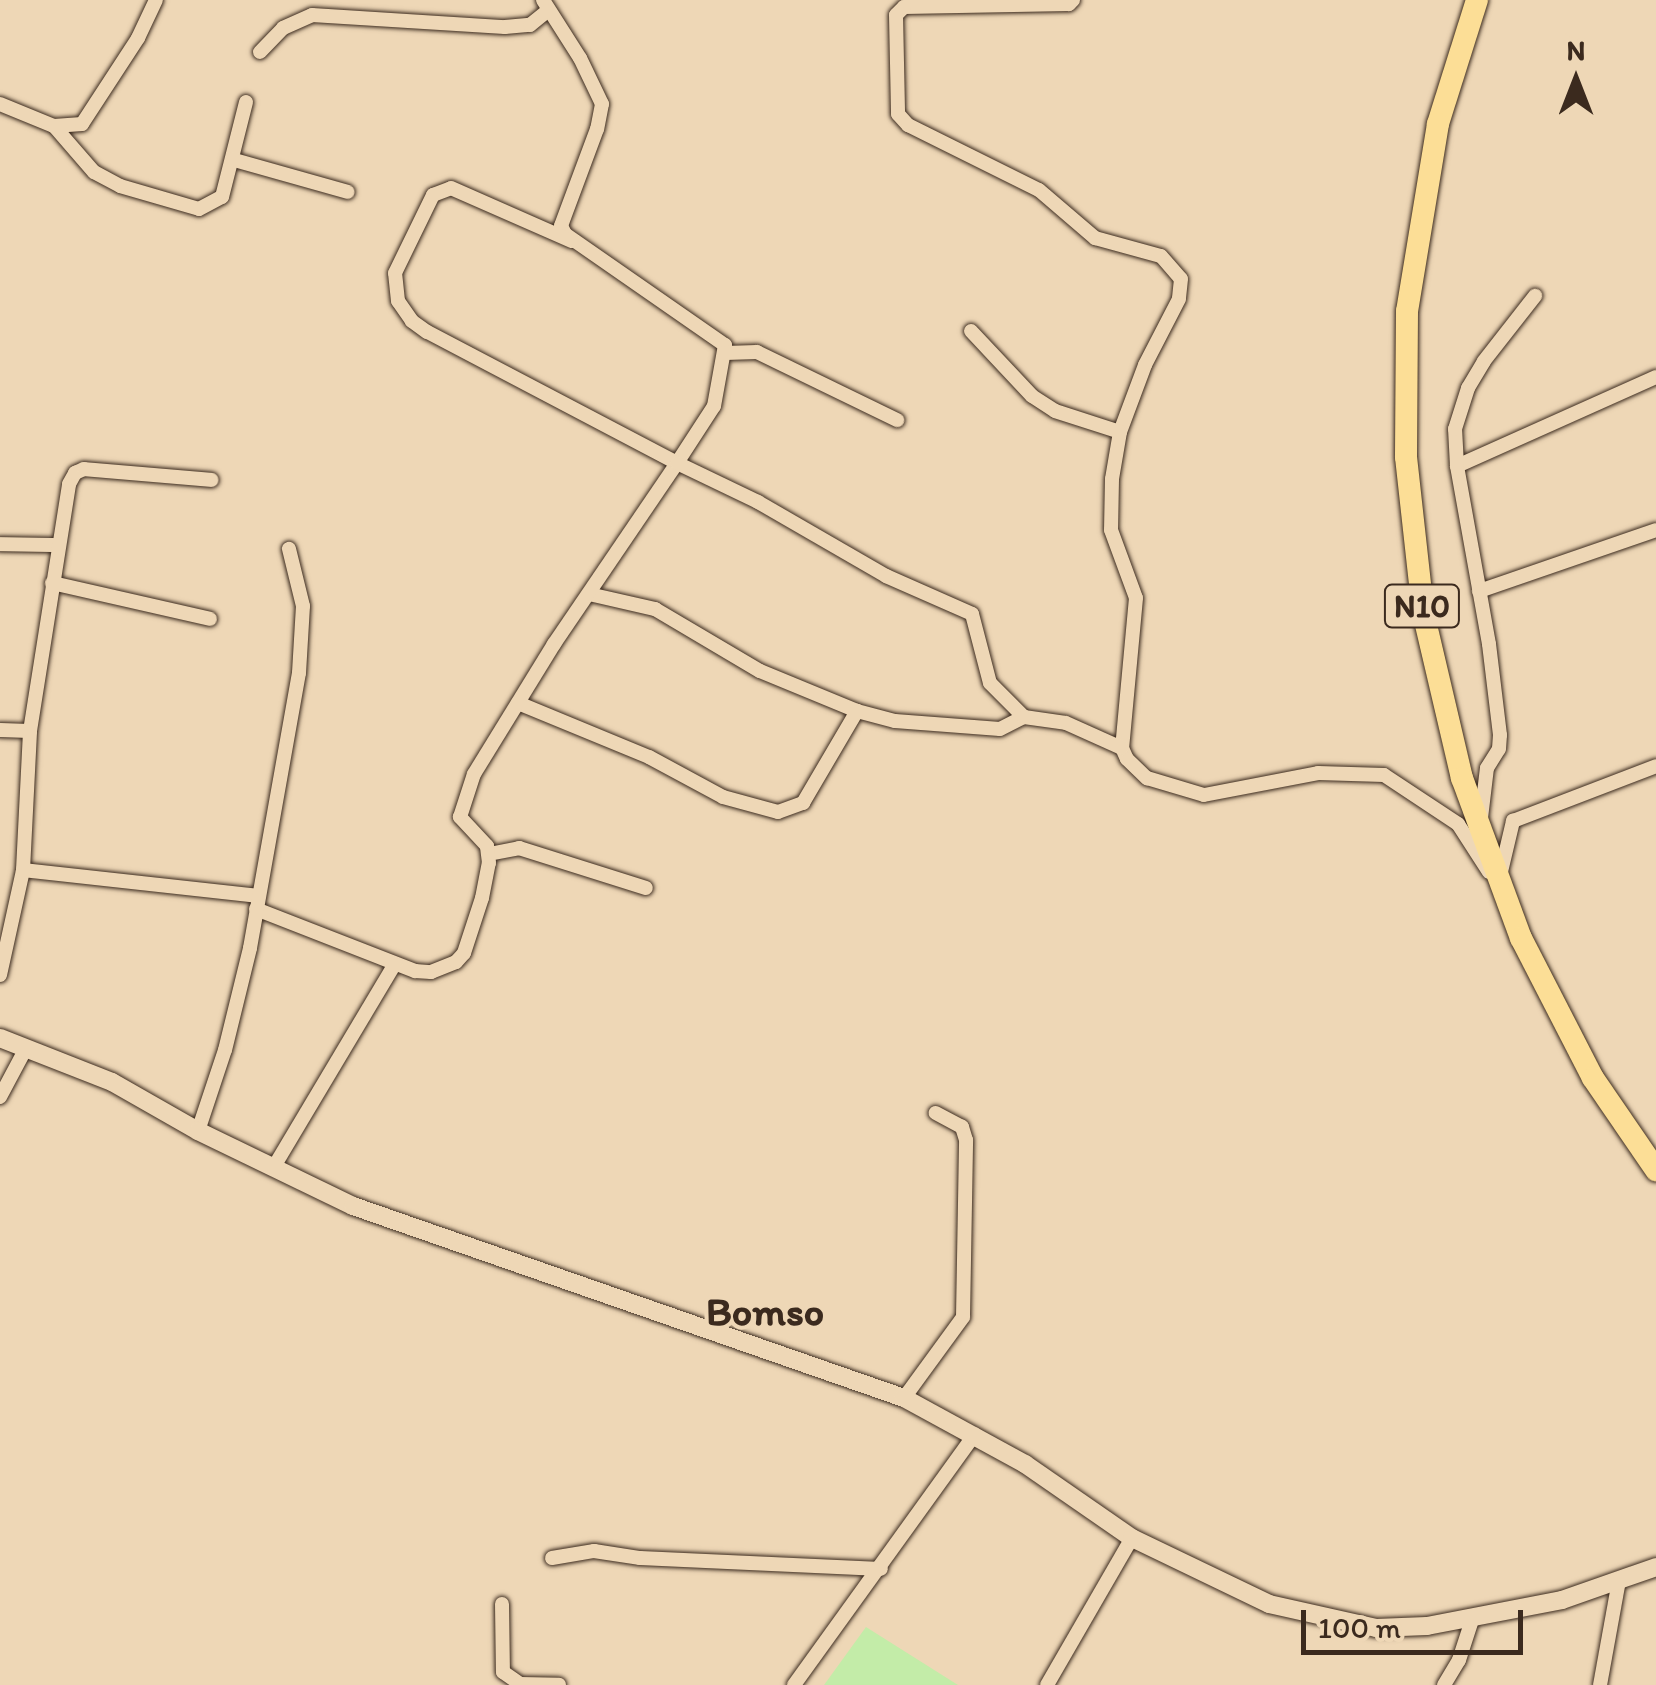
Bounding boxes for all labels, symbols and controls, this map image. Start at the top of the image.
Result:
north arrow [1526,30,1626,130]
text: N [1567,33,1585,67]
road number: N10 [1382,579,1462,633]
district label: Bomso [706,1287,824,1335]
scale bar [1306,1590,1528,1652]
text: 100 m [1318,1609,1401,1646]

